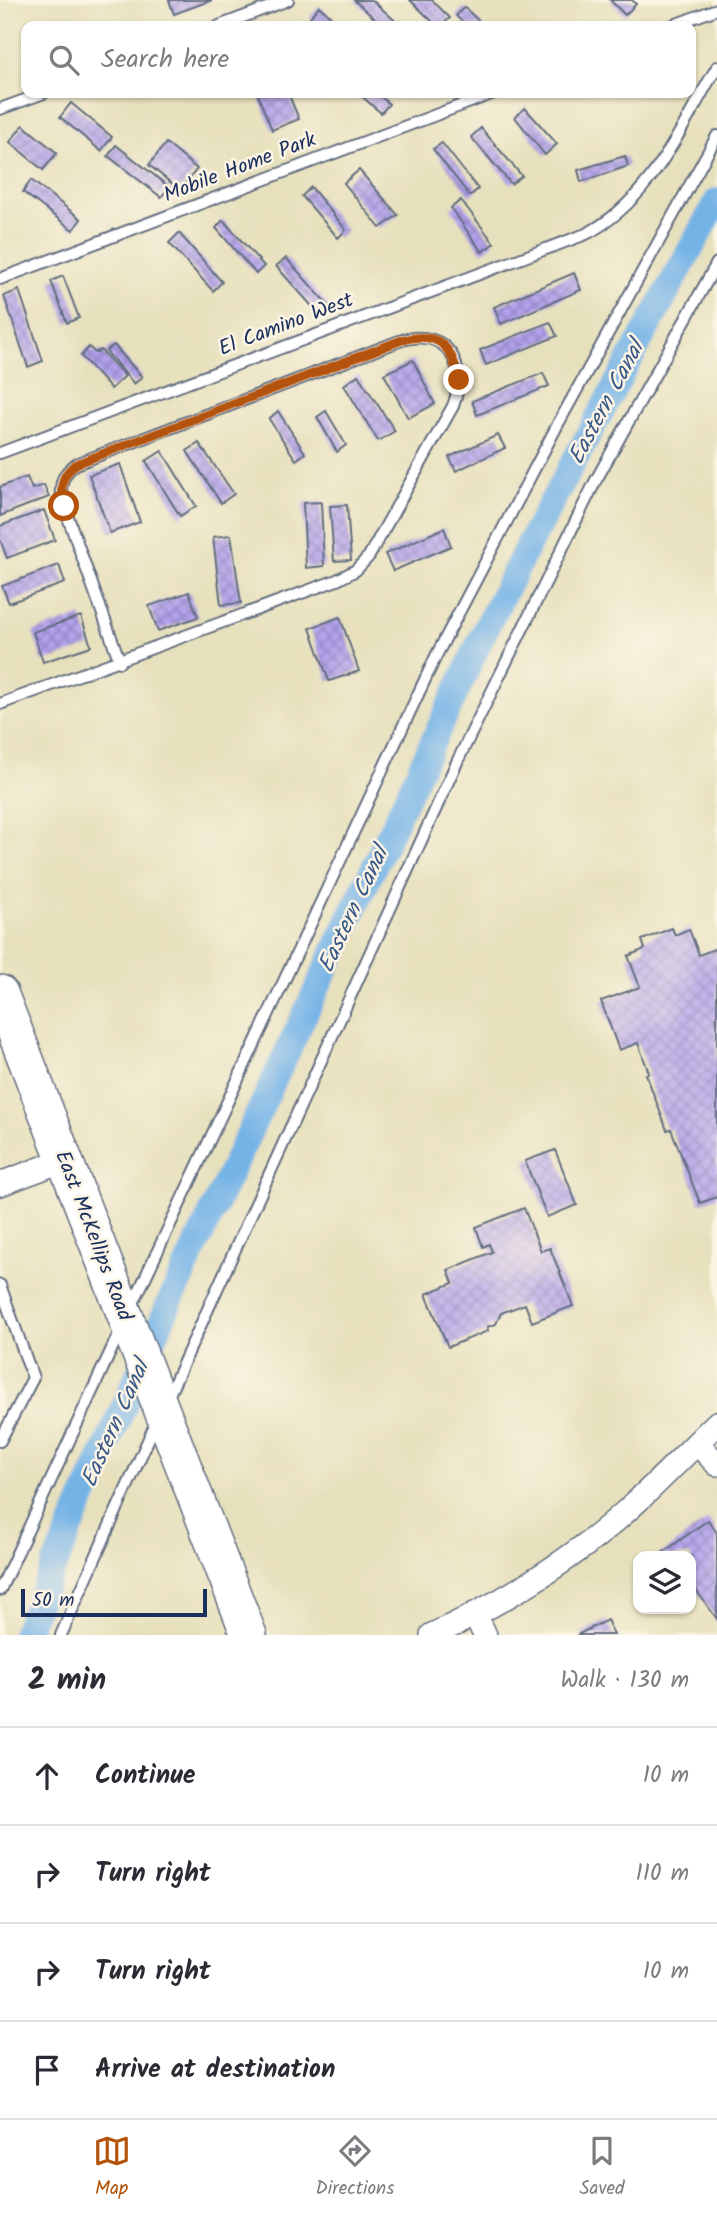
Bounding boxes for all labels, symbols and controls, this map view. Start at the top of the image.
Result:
search box [21,21,696,98]
text: Search here [101,39,229,81]
icon: search [45,41,83,79]
street label: Mobile Home Park [159,124,321,212]
street label: El Camino West [214,284,359,366]
water label: Eastern Canal [559,331,657,471]
route end [443,364,474,395]
route start [48,490,79,521]
water label: Eastern Canal [309,837,401,979]
street label: East McKellips Road [45,1146,141,1327]
water label: Eastern Canal [72,1351,162,1493]
map controls [633,1551,696,1614]
button: layers [633,1551,696,1614]
scale bar [21,1586,206,1618]
text: 50 m [32,1586,74,1616]
text: 2 min [28,1657,106,1705]
text: Walk · 130 m [561,1663,689,1699]
text: Continue [95,1755,196,1797]
icon: ahead [28,1757,66,1795]
text: 10 m [643,1758,689,1794]
text: Turn right [95,1853,211,1895]
icon: right [28,1855,66,1893]
text: 110 m [636,1856,689,1892]
text: Turn right [95,1951,211,1993]
icon: right [28,1953,66,1991]
text: 10 m [643,1954,689,1990]
text: Arrive at destination [95,2049,335,2091]
icon: arrive [28,2051,66,2089]
tab: Map [93,2132,131,2204]
tab: Directions [316,2132,394,2204]
tab: Saved [579,2132,624,2204]

